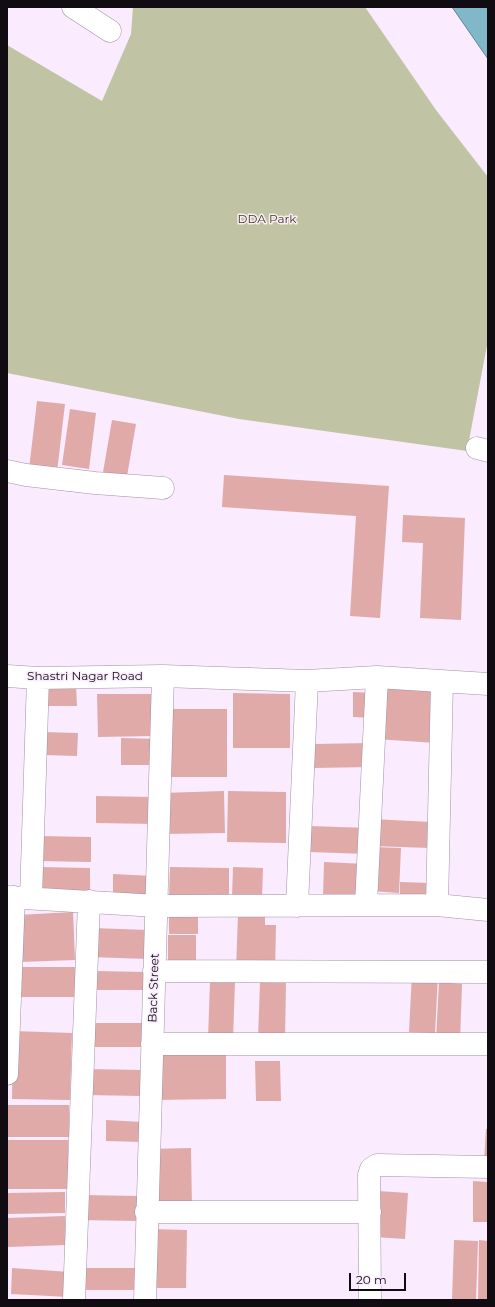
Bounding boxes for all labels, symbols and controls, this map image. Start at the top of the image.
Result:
park label: DDA Park [238,212,296,226]
street label: Shastri Nagar Road [27,669,143,683]
street label: Back Street [146,953,162,1023]
scale bar [351,1265,408,1291]
text: 20 m [356,1272,387,1287]

